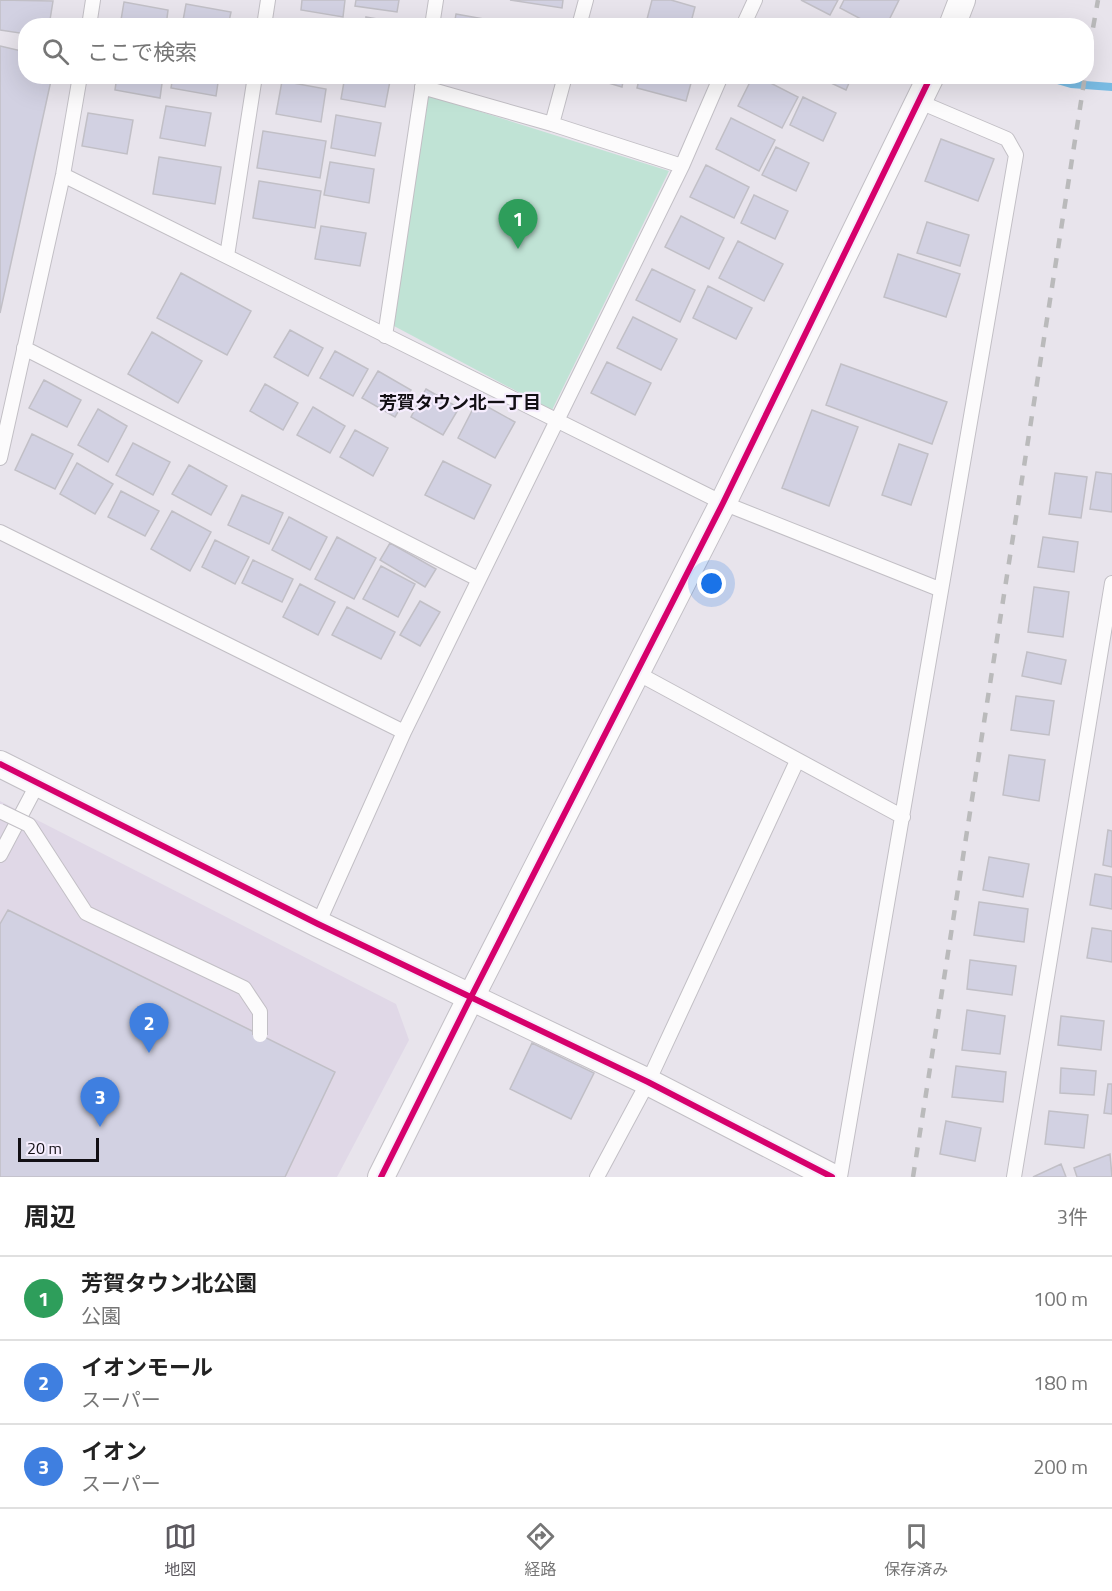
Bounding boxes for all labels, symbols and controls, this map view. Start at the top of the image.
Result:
search box [18,18,1094,84]
icon: search [39,35,72,68]
text: ここで検索 [87,35,197,69]
pin: 1 [498,200,538,249]
district label: 芳賀タウン北一丁目 [379,389,541,416]
your location [697,569,726,598]
pin: 2 [130,1004,168,1053]
pin: 3 [80,1078,120,1127]
scale bar [18,1135,99,1162]
text: 20 m [27,1136,62,1160]
text: 周辺 [24,1197,76,1236]
text: 3件 [1057,1201,1088,1232]
text: 芳賀タウン北公園 [81,1266,257,1300]
text: 1 [38,1283,49,1314]
text: 100 m [1033,1283,1088,1314]
text: 公園 [81,1300,121,1331]
text: イオンモール [81,1350,213,1384]
text: 2 [38,1367,49,1398]
text: 180 m [1033,1367,1088,1398]
text: スーパー [81,1384,161,1415]
text: イオン [81,1434,147,1468]
text: 3 [38,1451,49,1482]
text: 200 m [1033,1451,1088,1482]
text: スーパー [81,1468,161,1499]
tab: 地図 [164,1520,197,1581]
tab: 経路 [524,1520,557,1581]
tab: 保存済み [884,1520,948,1581]

